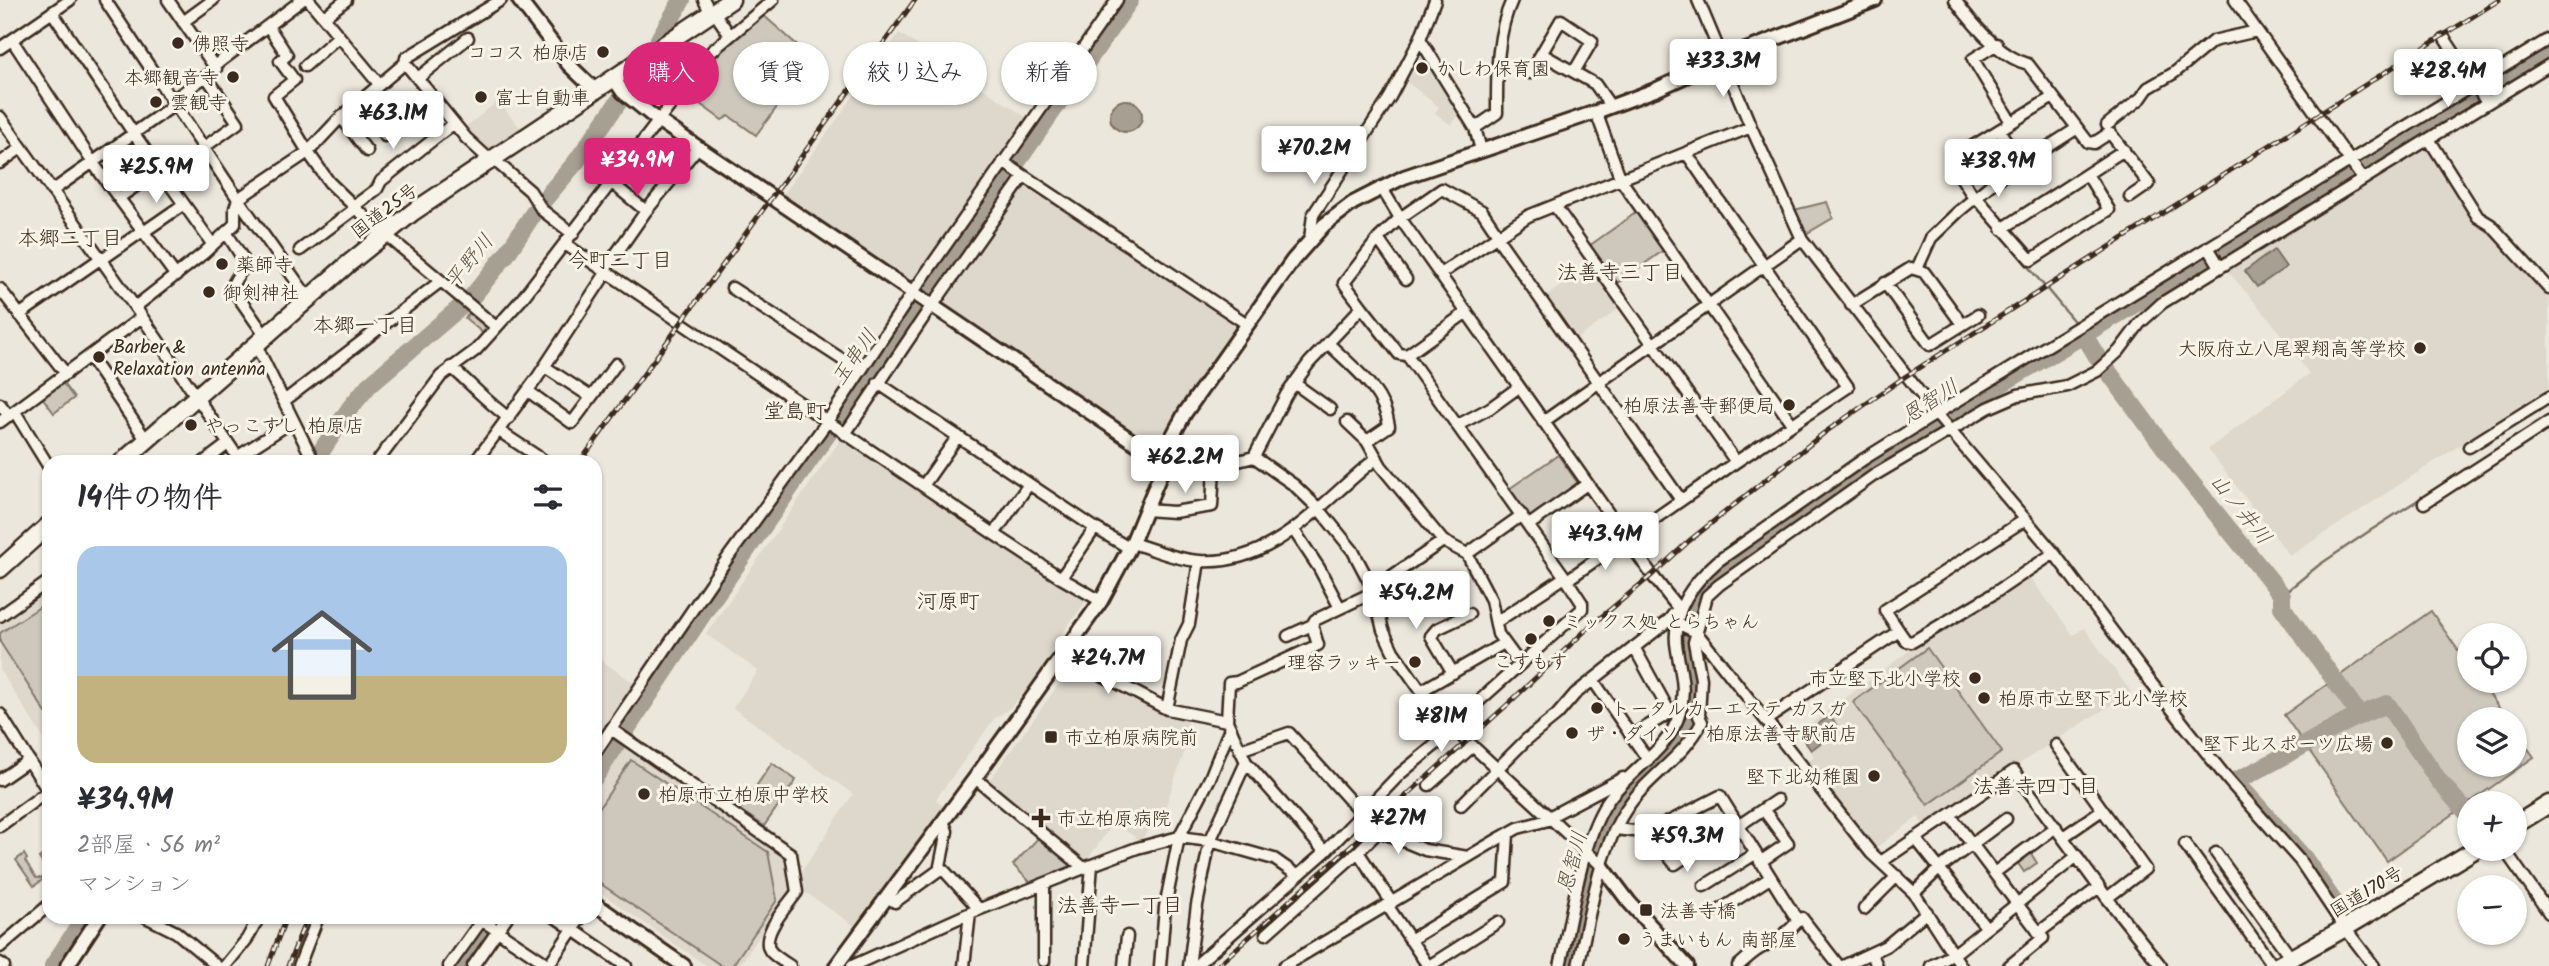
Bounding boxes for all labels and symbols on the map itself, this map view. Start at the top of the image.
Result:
place label: 佛照寺 [192,30,249,60]
marker: 佛照寺 [170,35,186,51]
place label: ココス 柏原店 [467,39,589,69]
pin: ¥33.3M [1666,40,1780,99]
marker: ココス 柏原店 [595,44,611,60]
pin: ¥28.4M [2391,50,2505,109]
place label: かしわ保育園 [1436,55,1550,85]
marker: かしわ保育園 [1414,60,1430,76]
place label: 本郷観音寺 [124,64,219,94]
marker: 本郷観音寺 [225,69,241,85]
place label: 富士自動車 [495,84,590,114]
place label: 雲観寺 [170,89,227,119]
marker: 富士自動車 [473,89,489,105]
pin: ¥63.1M [336,92,450,151]
marker: 雲観寺 [148,94,164,110]
pin: ¥70.2M [1257,127,1371,186]
pin: ¥34.9M [580,138,694,198]
pin: ¥38.9M [1941,140,2055,199]
pin: ¥25.9M [99,146,213,205]
street label: 国道25号 [345,176,425,247]
district label: 本郷二丁目 [18,223,123,256]
water label: 平野川 [438,227,503,297]
district label: 今町二丁目 [568,245,673,278]
place label: 薬師寺 [236,251,293,281]
marker: 薬師寺 [214,256,230,272]
district label: 法善寺三丁目 [1557,257,1683,290]
place label: 御剣神社 [223,279,299,309]
marker: 御剣神社 [201,284,217,300]
district label: 本郷一丁目 [313,310,418,343]
water label: 玉串川 [824,323,887,393]
place label: Barber & Relaxation antenna [113,333,266,385]
place label: 大阪府立八尾翠翔高等学校 [2178,335,2406,365]
marker: 大阪府立八尾翠翔高等学校 [2412,340,2428,356]
marker: Barber & Relaxation antenna [91,349,107,365]
water label: 恩智川 [1895,371,1966,433]
place label: 柏原法善寺郵便局 [1623,392,1775,422]
district label: 堂島町 [764,396,827,429]
marker: 柏原法善寺郵便局 [1781,397,1797,413]
place label: やっこすし 柏原店 [205,412,364,442]
marker: やっこすし 柏原店 [183,417,199,433]
pin: ¥62.2M [1128,435,1242,495]
water label: 山ノ井川 [2201,467,2279,553]
pin: ¥43.4M [1548,512,1662,572]
pin: ¥54.2M [1359,572,1473,631]
district label: 河原町 [917,586,980,619]
place label: ミックス処 とらちゃん [1563,608,1759,638]
marker: ミックス処 とらちゃん [1541,613,1557,629]
marker: こすもす [1523,631,1539,647]
pin: ¥24.7M [1051,636,1165,696]
place label: こすもす [1494,648,1568,678]
place label: 理容ラッキー [1287,649,1401,679]
marker: 理容ラッキー [1407,654,1423,670]
place label: 市立堅下北小学校 [1809,665,1961,695]
marker: 市立堅下北小学校 [1967,670,1983,686]
place label: 柏原市立堅下北小学校 [1998,685,2188,715]
marker: 柏原市立堅下北小学校 [1976,690,1992,706]
pin: ¥81M [1400,694,1482,754]
place label: トータルカーエステ カスガ [1611,695,1847,725]
marker: トータルカーエステ カスガ [1589,700,1605,716]
place label: ザ・ダイソー 柏原法善寺駅前店 [1586,720,1858,750]
place label: 市立柏原病院前 [1065,724,1198,754]
marker: ザ・ダイソー 柏原法善寺駅前店 [1564,725,1580,741]
marker: 市立柏原病院前 [1043,729,1059,745]
place label: 堅下北スポーツ広場 [2202,730,2373,760]
marker: 堅下北スポーツ広場 [2379,735,2395,751]
place label: 堅下北幼稚園 [1746,763,1860,793]
marker: 堅下北幼稚園 [1866,768,1882,784]
district label: 法善寺四丁目 [1973,771,2099,804]
place label: 柏原市立柏原中学校 [658,781,829,811]
marker: 柏原市立柏原中学校 [636,786,652,802]
pin: ¥27M [1357,796,1439,856]
place label: 市立柏原病院 [1057,805,1171,835]
marker: 市立柏原病院 [1031,808,1051,828]
pin: ¥59.3M [1630,814,1744,874]
water label: 恩智川 [1549,828,1598,897]
street label: 国道170号 [2324,859,2410,926]
district label: 法善寺一丁目 [1057,890,1183,923]
place label: 法善寺橋 [1660,897,1736,927]
marker: 法善寺橋 [1638,902,1654,918]
place label: うまいもん 南部屋 [1638,926,1798,956]
marker: うまいもん 南部屋 [1616,931,1632,947]

